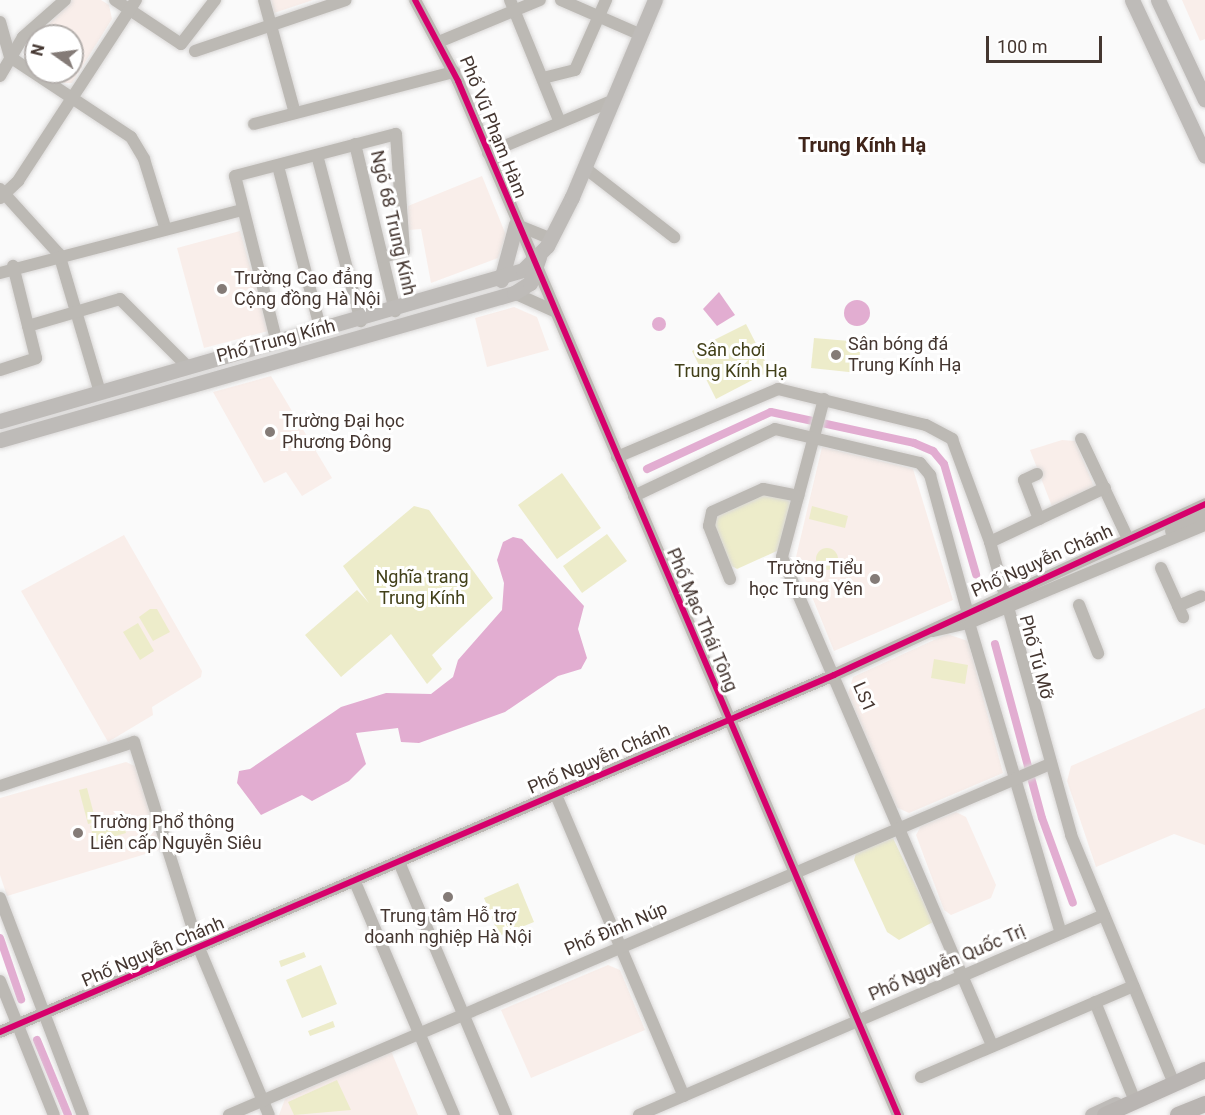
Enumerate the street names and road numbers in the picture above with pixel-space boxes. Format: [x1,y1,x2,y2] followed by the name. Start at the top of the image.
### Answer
[455,53,531,201] street label: Phố Vũ Phạm Hàm
[366,148,420,298] street label: Ngõ 68 Trung Kính
[214,315,338,367] street label: Phố Trung Kính
[968,520,1116,602] street label: Phố Nguyễn Chánh
[662,545,742,695] street label: Phố Mạc Thái Tông
[1014,613,1058,701] street label: Phố Tú Mỡ
[848,679,880,715] street label: LS1
[525,719,673,799] street label: Phố Nguyễn Chánh
[561,898,671,960] street label: Phố Đinh Núp
[79,912,227,992] street label: Phố Nguyễn Chánh
[865,920,1029,1006] street label: Phố Nguyễn Quốc Trị

